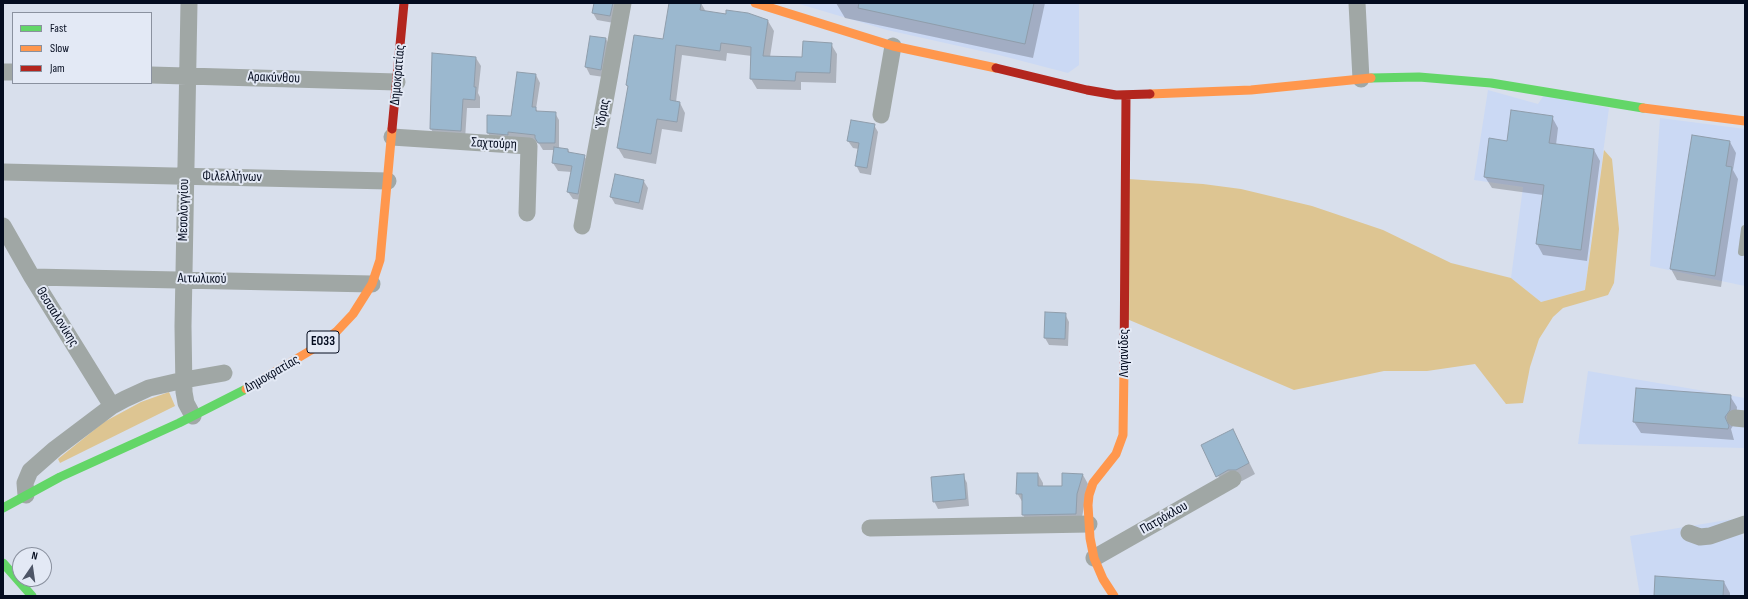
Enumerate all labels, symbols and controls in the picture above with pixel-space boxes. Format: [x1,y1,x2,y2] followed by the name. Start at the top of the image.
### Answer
[12,12,152,84] legend
[50,21,67,36] text: Fast
[50,41,69,56] text: Slow
[387,44,409,106] street label: Δημοκρατίας
[50,61,65,76] text: Jam
[248,69,300,87] street label: Αρακύνθου
[592,98,614,130] street label: Ύδρας
[471,134,517,154] street label: Σαχτούρη
[202,168,262,186] street label: Φιλελλήνων
[175,179,193,241] street label: Μεσολογγίου
[177,270,227,288] street label: Αιτωλικού
[32,284,82,350] street label: Θεσσαλονίκης
[1116,329,1132,377] street label: Λαγανίδες
[307,331,339,353] road number: ΕΟ33
[241,352,303,396] street label: Δημοκρατίας
[1137,498,1191,538] street label: Πατρόκλου
[12,547,52,587] north arrow
[30,549,39,563] text: N

